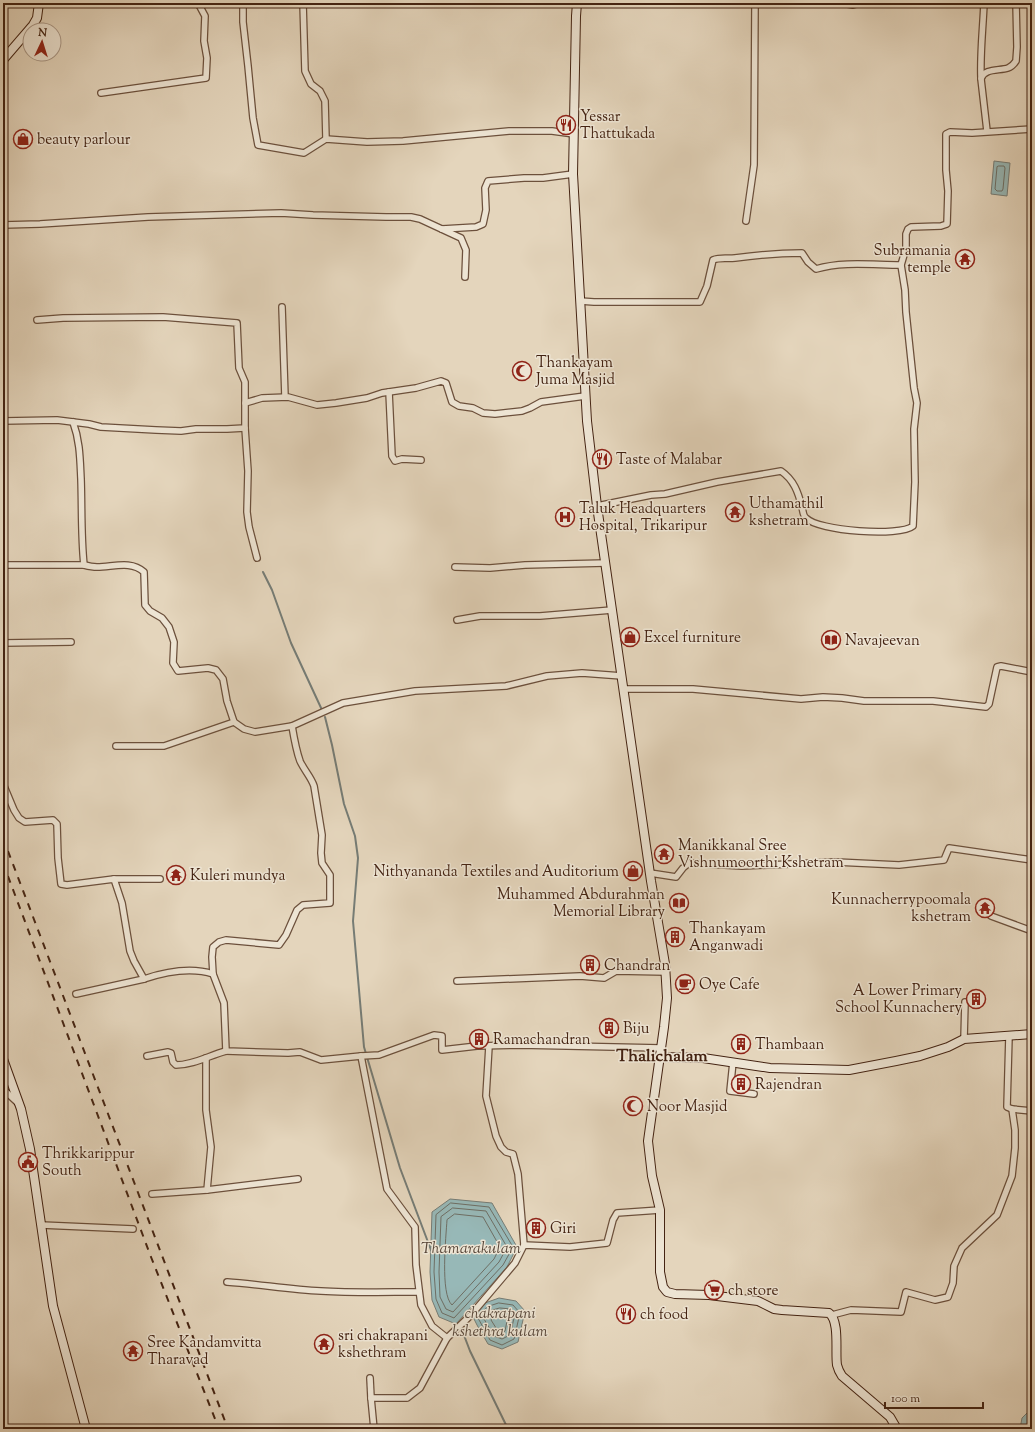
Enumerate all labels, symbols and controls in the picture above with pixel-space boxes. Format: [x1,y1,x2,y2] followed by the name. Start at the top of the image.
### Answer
[22,22,62,62] north arrow
[37,25,48,41] text: N
[580,107,655,145] place label: Yessar Thattukada
[555,114,577,136] restaurant icon: Yessar Thattukada
[12,128,34,150] shop icon: beauty parlour
[37,130,131,151] place label: beauty parlour
[873,241,951,279] place label: Subramania temple
[954,248,976,270] temple icon: Subramania temple
[535,353,616,391] place label: Thankayam Juma Masjid
[511,360,533,382] mosque icon: Thankayam Juma Masjid
[591,448,613,470] restaurant icon: Taste of Malabar
[616,450,722,471] place label: Taste of Malabar
[749,494,824,532] place label: Uthamathil kshetram
[579,499,707,537] place label: Taluk Headquarters Hospital, Trikaripur
[724,501,746,523] temple icon: Uthamathil kshetram
[554,506,576,528] hospital icon: Taluk Headquarters Hospital, Trikaripur
[619,626,641,648] shop icon: Excel furniture
[644,628,741,649] place label: Excel furniture
[820,629,842,651] library icon: Navajeevan
[845,631,920,652] place label: Navajeevan
[678,836,844,874] place label: Manikkanal Sree Vishnumoorthi Kshetram
[653,843,675,865] temple icon: Manikkanal Sree Vishnumoorthi Kshetram
[622,860,644,882] shop icon: Nithyananda Textiles and Auditorium
[374,862,620,883] place label: Nithyananda Textiles and Auditorium
[165,864,187,886] temple icon: Kuleri mundya
[190,866,286,887] place label: Kuleri mundya
[497,885,666,923] place label: Muhammed Abdurahman Memorial Library
[831,890,972,928] place label: Kunnacherrypoomala kshetram
[668,892,690,914] library icon: Muhammed Abdurahman Memorial Library
[974,897,996,919] temple icon: Kunnacherrypoomala kshetram
[689,919,766,957] place label: Thankayam Anganwadi
[664,926,686,948] building icon: Thankayam Anganwadi
[579,954,601,976] building icon: Chandran
[604,956,670,977] place label: Chandran
[674,973,696,995] cafe icon: Oye Cafe
[699,975,760,996] place label: Oye Cafe
[835,981,963,1019] place label: A Lower Primary School Kunnachery
[965,988,987,1010] building icon: A Lower Primary School Kunnachery
[598,1017,620,1039] building icon: Biju
[623,1019,650,1040] place label: Biju
[468,1028,490,1050] building icon: Ramachandran
[493,1030,591,1051] place label: Ramachandran
[730,1033,752,1055] building icon: Thambaan
[755,1035,825,1056] place label: Thambaan
[616,1045,709,1069] district label: Thalichalam
[730,1073,752,1095] building icon: Rajendran
[755,1075,822,1096] place label: Rajendran
[622,1095,644,1117] mosque icon: Noor Masjid
[647,1097,728,1118] place label: Noor Masjid
[42,1144,135,1182] place label: Thrikkarippur South
[17,1151,39,1173] public building icon: Thrikkarippur South
[525,1217,547,1239] building icon: Giri
[550,1219,576,1240] place label: Giri
[421,1238,521,1261] water label: Thamarakulam
[703,1279,725,1301] supermarket icon: ch store
[728,1281,779,1302] place label: ch store
[452,1303,548,1344] water label: chakrapani kshethra kulam
[615,1303,637,1325] restaurant icon: ch food
[640,1305,689,1326] place label: ch food
[338,1326,428,1364] place label: sri chakrapani kshethram
[147,1333,262,1371] place label: Sree Kandamvitta Tharavad
[313,1333,335,1355] temple icon: sri chakrapani kshethram
[122,1340,144,1362] temple icon: Sree Kandamvitta Tharavad
[885,1384,983,1410] scale bar
[891,1390,920,1408] text: 100 m

